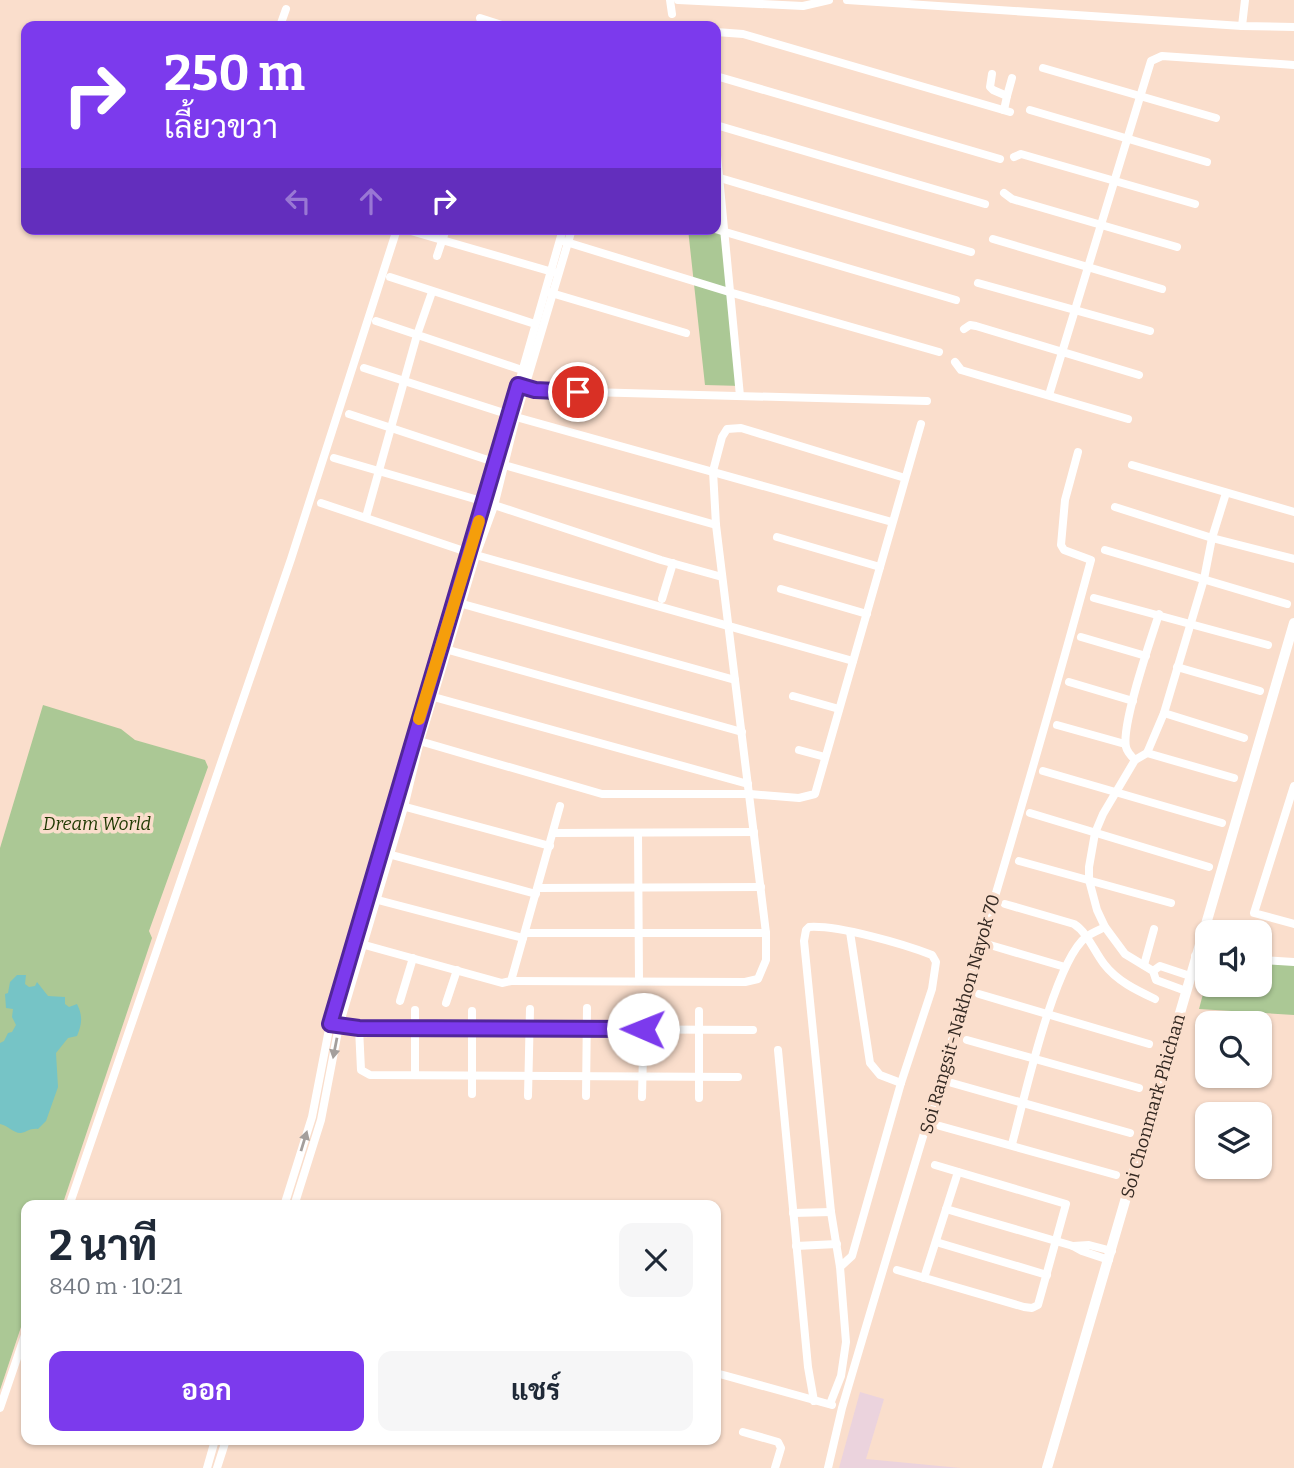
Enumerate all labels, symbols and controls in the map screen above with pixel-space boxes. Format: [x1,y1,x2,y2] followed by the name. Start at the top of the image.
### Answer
[164,44,305,103] text: 250 m
[49,49,140,140] icon: right
[164,108,278,146] text: เลี้ยวขวา
[279,182,317,220] icon: left
[352,182,390,220] icon: ahead
[425,182,463,220] icon: right
[548,362,608,422] pin
[559,373,597,411] icon: arrive
[43,813,152,835] park label: Dream World
[915,892,1005,1136] street label: Soi Rangsit-Nakhon Nayok 70
[1195,920,1272,1179] map controls
[1195,920,1272,997] button: sound
[606,992,680,1066] position arrow
[1116,1011,1190,1201] street label: Soi Chonmark Phichan
[1195,1011,1272,1088] button: search
[329,1037,340,1059] one-way arrow
[1195,1102,1272,1179] button: layers
[300,1130,310,1151] one-way arrow
[49,1221,157,1271] text: 2 นาที
[619,1223,693,1297] button: close
[49,1272,182,1300] text: 840 m · 10:21
[49,1351,364,1431] button: ออก
[378,1351,693,1431] button: แชร์

